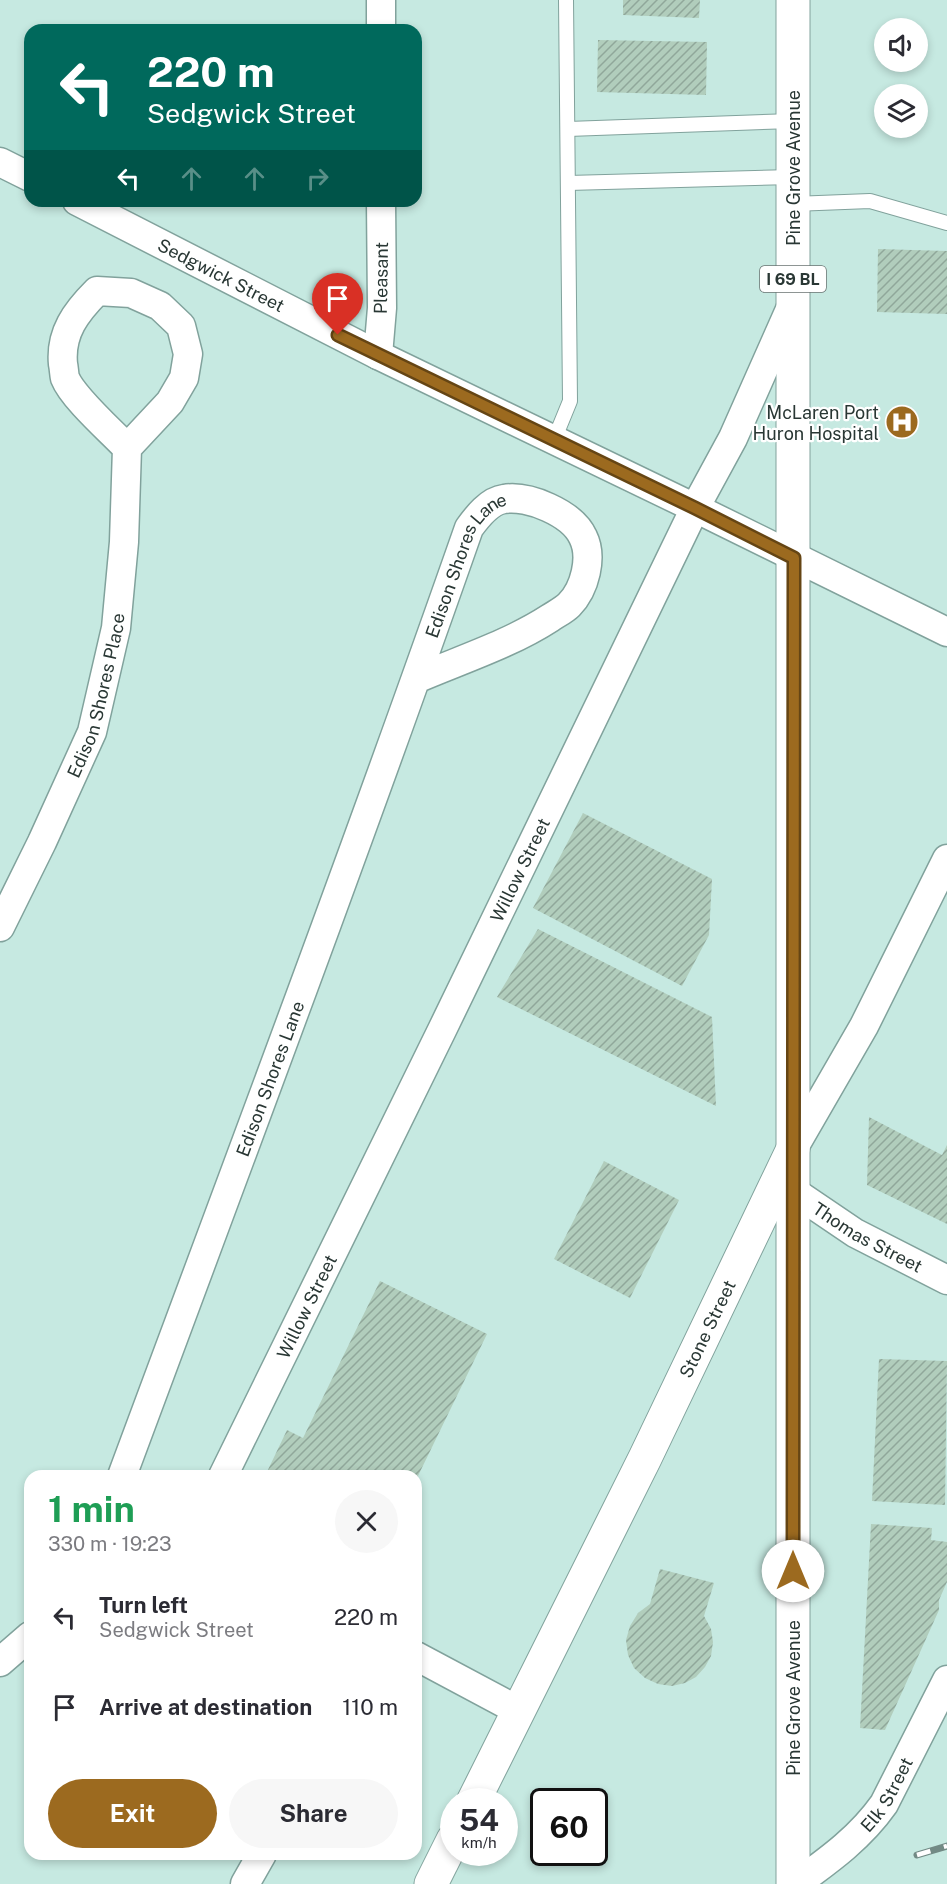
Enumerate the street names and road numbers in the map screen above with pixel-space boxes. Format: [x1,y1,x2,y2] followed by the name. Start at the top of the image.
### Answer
[783,90,804,246] street label: Pine Grove Avenue
[154,234,288,316] street label: Sedgwick Street
[370,242,392,314] street label: Pleasant
[760,266,826,292] road number: I 69 BL
[421,488,509,641] street label: Edison Shores Lane
[62,612,128,781] street label: Edison Shores Place
[486,814,554,925] street label: Willow Street
[231,998,308,1159] street label: Edison Shores Lane
[809,1197,926,1276] street label: Thomas Street
[272,1251,341,1362] street label: Willow Street
[675,1276,739,1381] street label: Stone Street
[783,1620,804,1776] street label: Pine Grove Avenue
[856,1754,917,1836] street label: Elk Street

